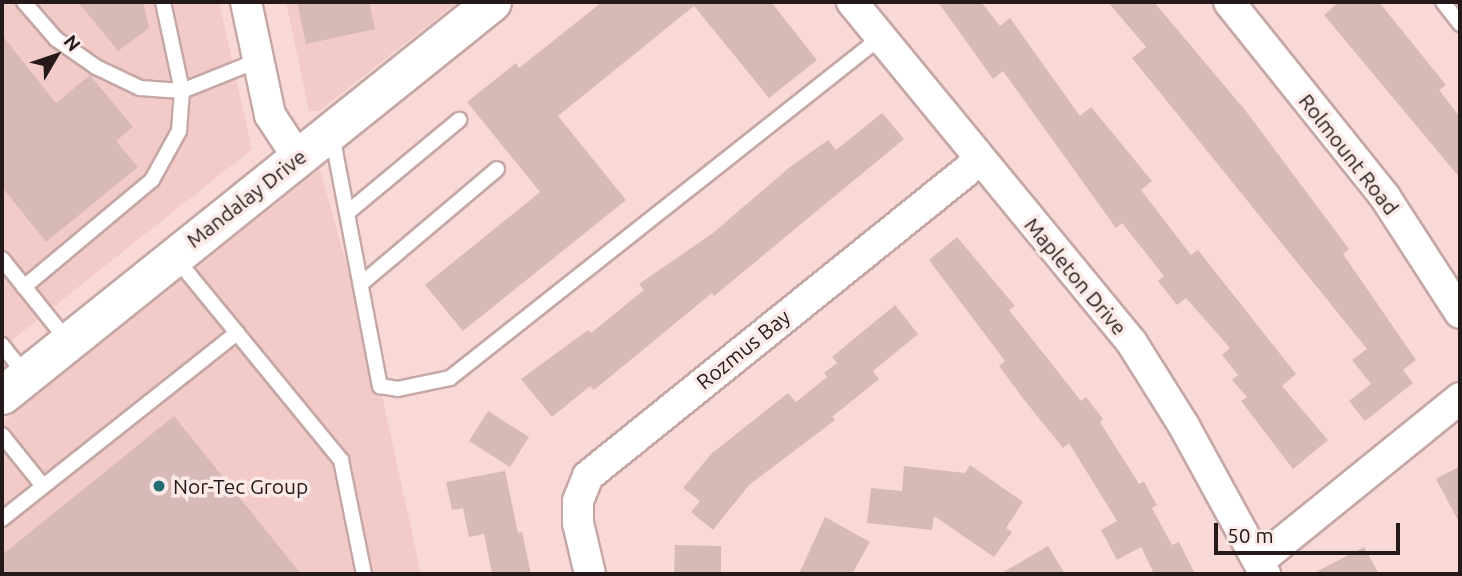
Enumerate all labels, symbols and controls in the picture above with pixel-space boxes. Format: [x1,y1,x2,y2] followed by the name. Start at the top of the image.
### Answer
[21,21,91,91] north arrow
[59,30,85,55] text: N
[1294,88,1404,220] street label: Rolmount Road
[181,143,311,253] street label: Mandalay Drive
[1020,212,1132,340] street label: Mapleton Drive
[691,304,795,394] street label: Rozmus Bay
[173,473,308,499] place label: Nor-Tec Group
[151,478,167,494] marker: Nor-Tec Group
[1217,510,1402,554] scale bar
[1227,523,1274,547] text: 50 m

